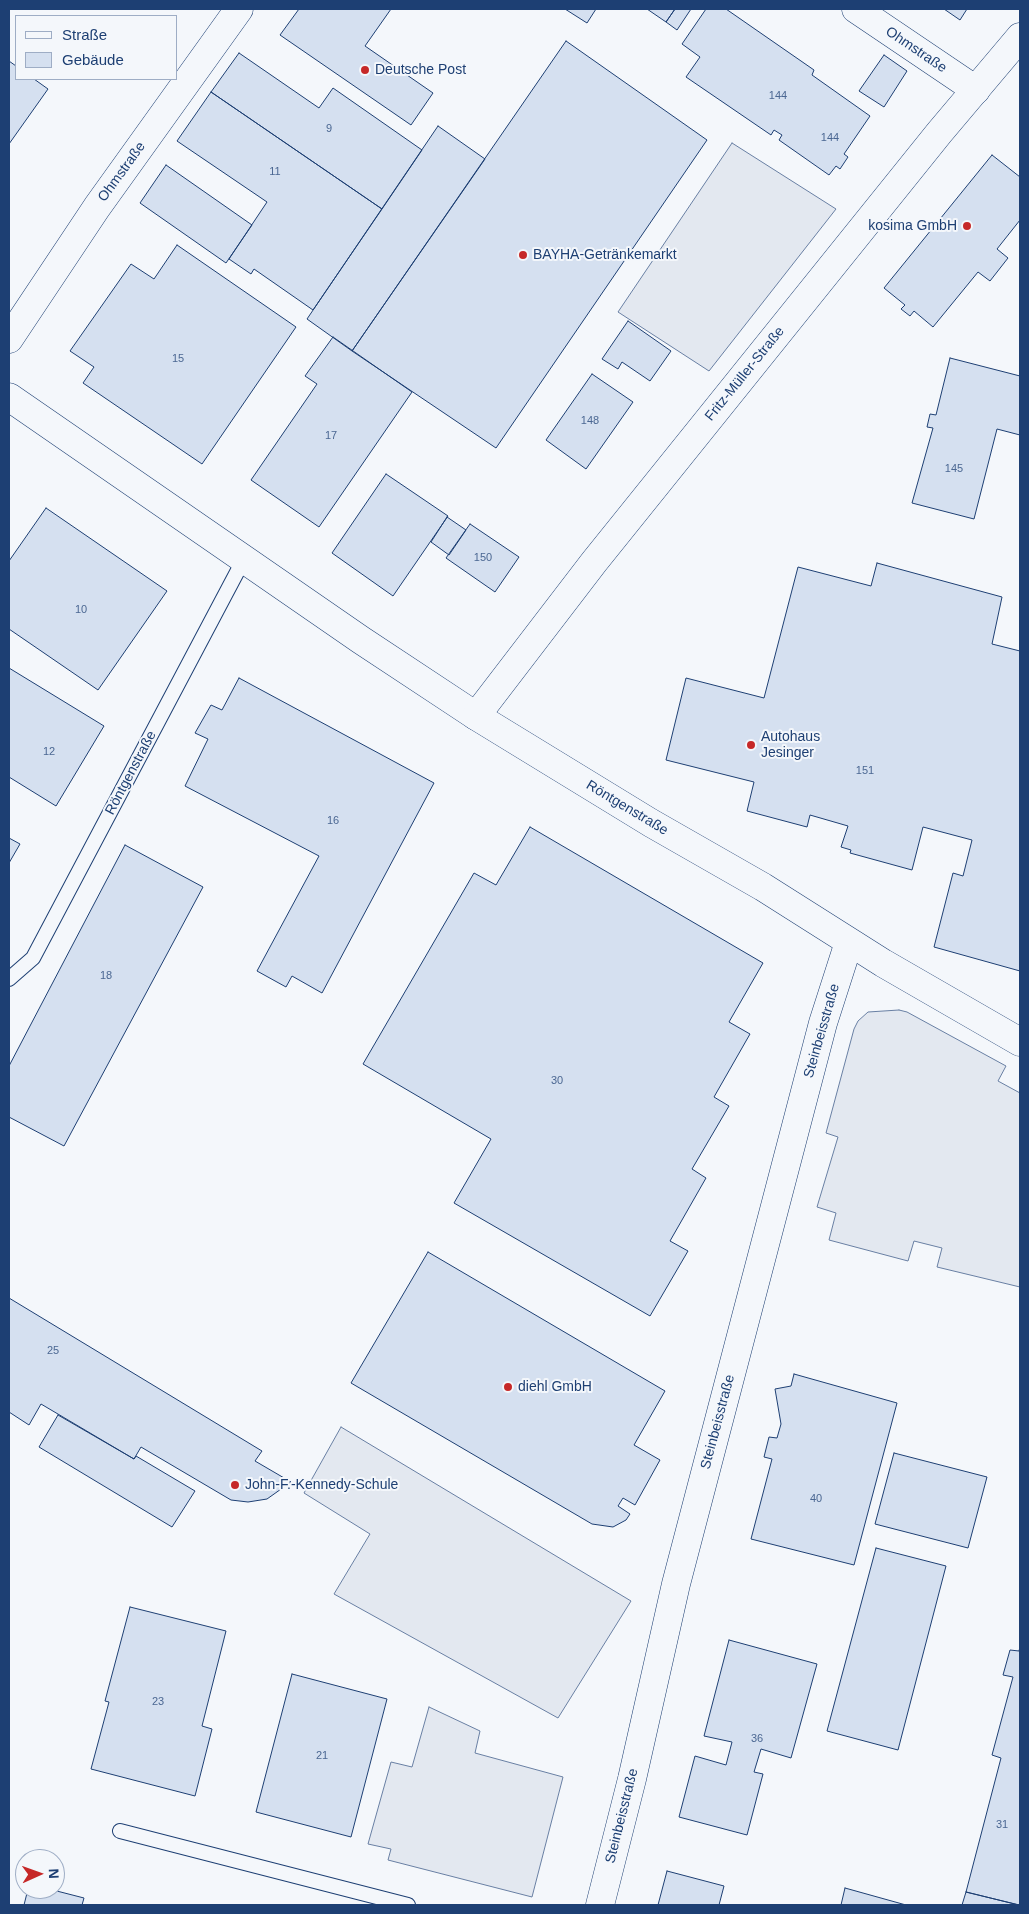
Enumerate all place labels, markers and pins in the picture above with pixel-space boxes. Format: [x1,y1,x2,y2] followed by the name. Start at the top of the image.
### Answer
[375,62,466,78] place label: Deutsche Post
[359,64,371,76] marker: Deutsche Post
[868,218,957,234] place label: kosima GmbH
[961,220,973,232] marker: kosima GmbH
[533,247,677,263] place label: BAYHA-Getränkemarkt
[517,249,529,261] marker: BAYHA-Getränkemarkt
[761,729,820,762] place label: Autohaus Jesinger
[745,739,757,751] marker: Autohaus Jesinger
[518,1379,592,1395] place label: diehl GmbH
[502,1381,514,1393] marker: diehl GmbH
[245,1477,398,1493] place label: John-F.-Kennedy-Schule
[229,1479,241,1491] marker: John-F.-Kennedy-Schule

